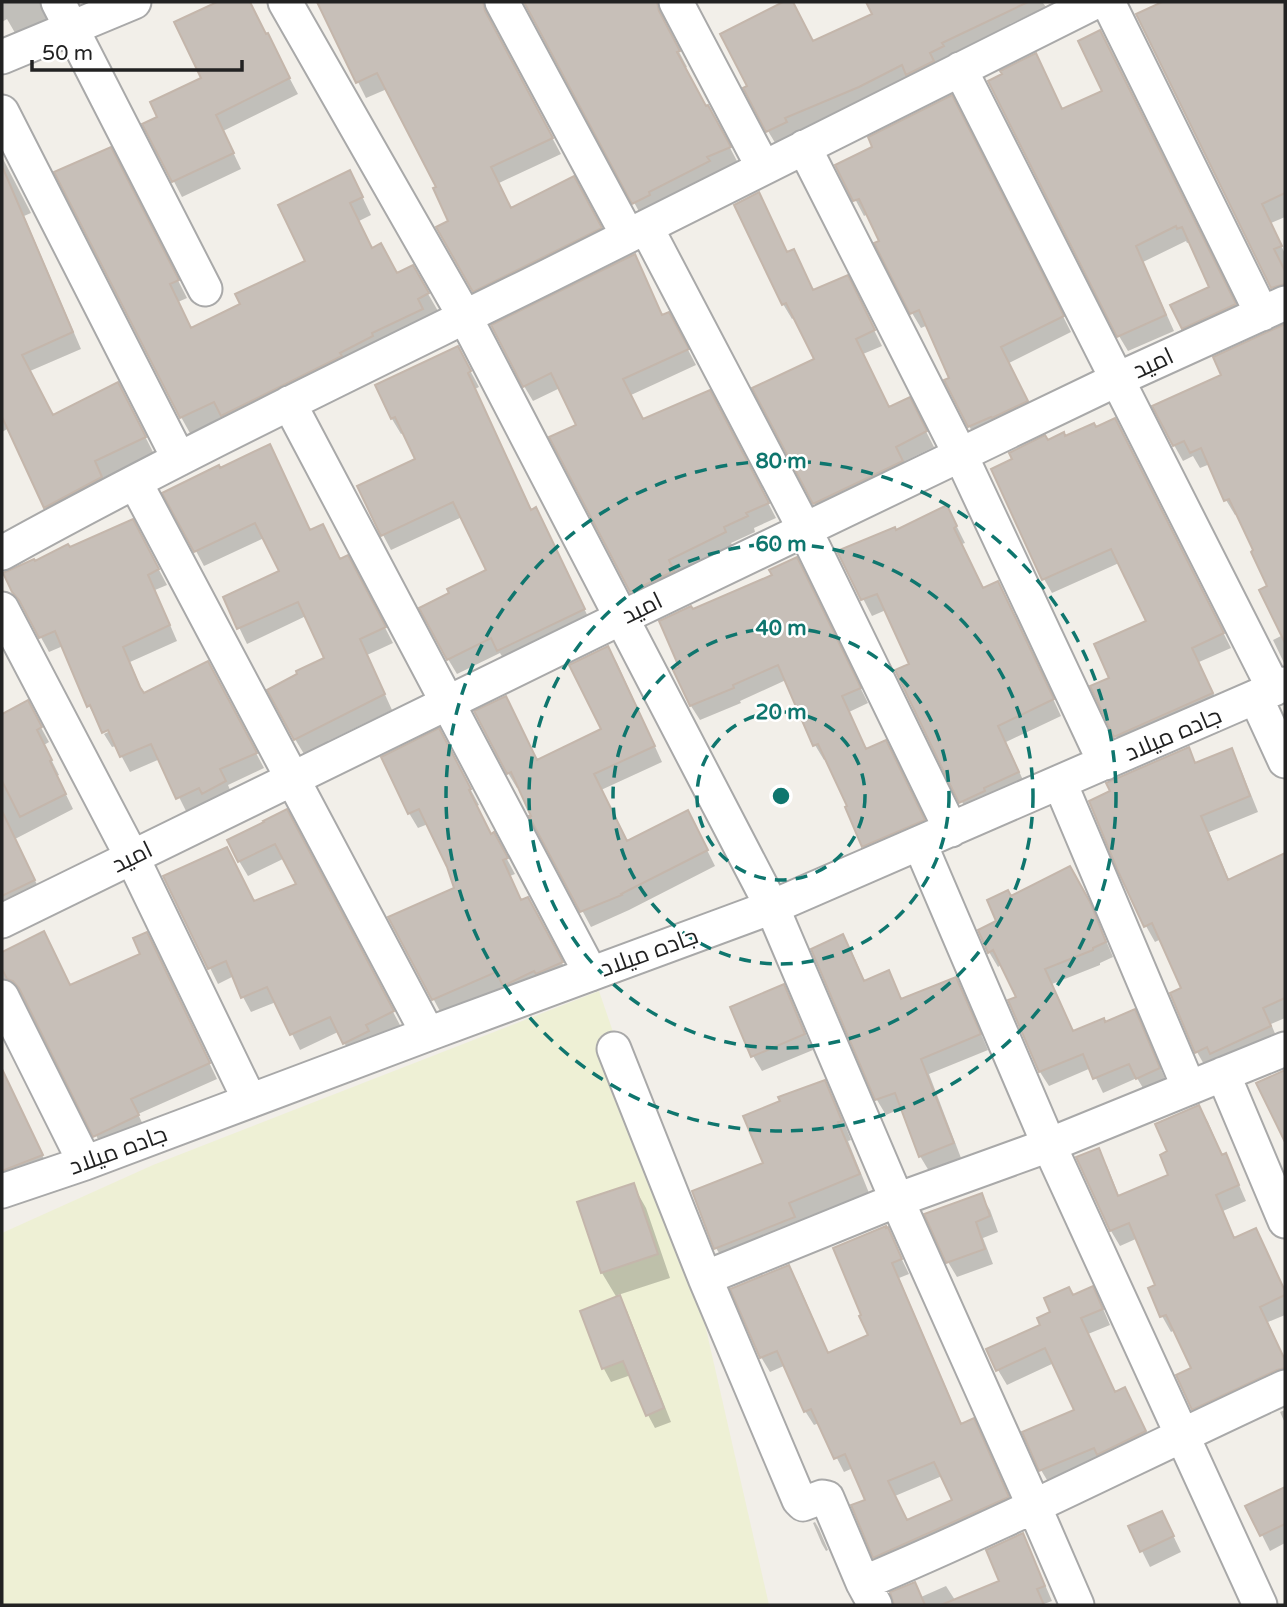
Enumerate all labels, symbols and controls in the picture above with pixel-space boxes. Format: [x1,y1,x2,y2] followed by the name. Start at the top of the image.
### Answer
[32,28,242,72] scale bar
[42,41,93,66] text: 50 m
[1128,341,1178,385] street label: امید
[755,449,807,474] text: 80 m
[755,532,807,557] text: 60 m
[617,586,667,631] street label: امید
[755,616,807,641] text: 40 m
[755,700,807,725] text: 20 m
[1120,701,1226,768] street label: جاده میلاد
[769,784,793,808] centre of rings
[107,835,157,880] street label: امید
[596,921,702,984] street label: جاده میلاد
[65,1119,171,1182] street label: جاده میلاد

